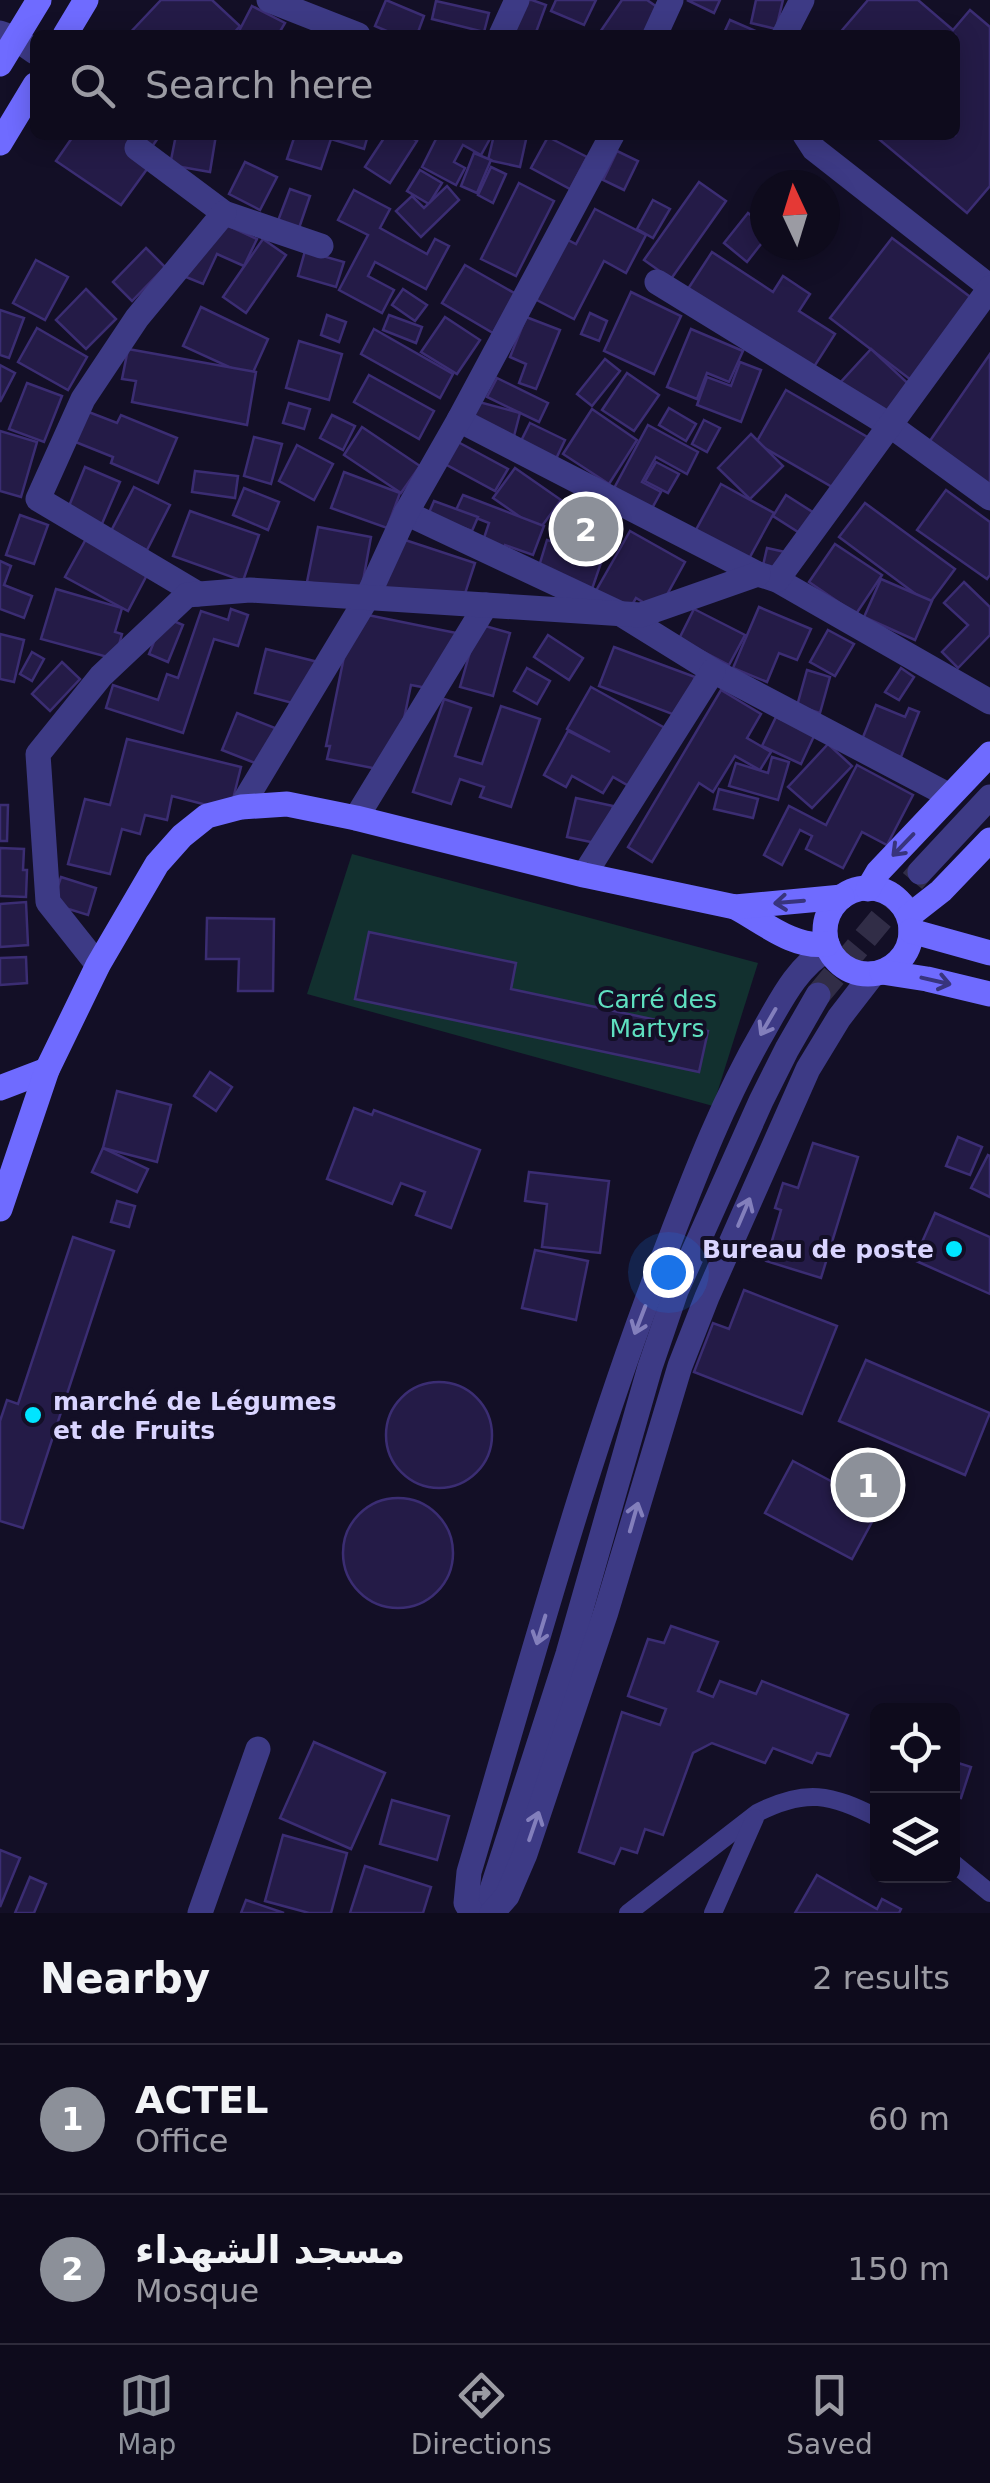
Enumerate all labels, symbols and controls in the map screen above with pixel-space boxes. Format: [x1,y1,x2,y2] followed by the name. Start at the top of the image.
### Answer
[30,30,960,140] search box
[65,58,120,113] icon: search
[145,63,373,107] text: Search here
[750,170,840,260] north arrow
[554,492,618,566] pin: 2
[891,833,915,857] one-way arrow
[773,892,805,911] one-way arrow
[919,973,951,991] one-way arrow
[597,985,717,1043] park label: Carré des Martyrs
[758,1007,778,1036] one-way arrow
[736,1197,754,1228] one-way arrow
[702,1235,934,1264] place label: Bureau de poste
[943,1238,965,1260] marker: Bureau de poste
[643,1247,694,1298] your location
[630,1304,648,1335] one-way arrow
[53,1387,337,1445] place label: marché de Légumes et de Fruits
[22,1404,44,1426] marker: marché de Légumes et de Fruits
[836,1448,900,1522] pin: 1
[625,1502,644,1533] one-way arrow
[531,1613,549,1645] one-way arrow
[870,1703,960,1883] map controls
[870,1703,960,1793] button: locate
[870,1793,960,1883] button: layers
[527,1811,545,1843] one-way arrow
[40,1954,210,2003] text: Nearby
[812,1959,950,1997] text: 2 results
[135,2078,268,2122] text: ACTEL
[61,2100,84,2138] text: 1
[868,2100,950,2138] text: 60 m
[135,2122,228,2160] text: Office
[135,2228,405,2272] text: مسجد الشهداء
[61,2250,84,2288] text: 2
[848,2250,950,2288] text: 150 m
[135,2272,259,2310] text: Mosque
[117,2368,176,2461] tab: Map
[411,2368,552,2461] tab: Directions
[786,2368,873,2461] tab: Saved

